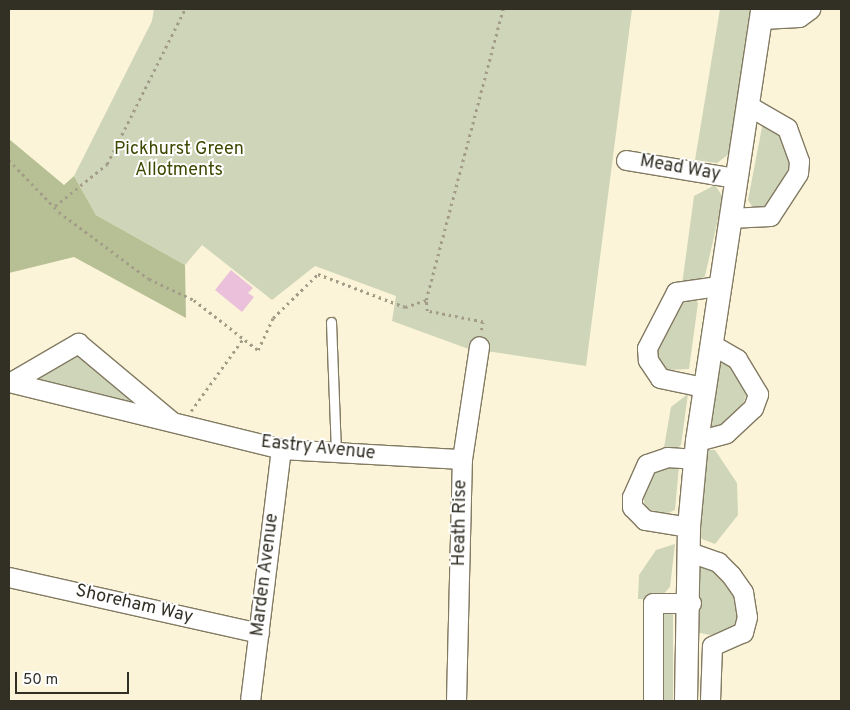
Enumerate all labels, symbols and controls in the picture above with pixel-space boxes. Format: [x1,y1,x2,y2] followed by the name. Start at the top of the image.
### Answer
[114,140,244,182] park label: Pickhurst Green Allotments
[638,151,722,187] street label: Mead Way
[259,432,377,466] street label: Eastry Avenue
[449,479,473,567] street label: Heath Rise
[248,512,284,638] street label: Marden Avenue
[73,581,195,629] street label: Shoreham Way
[18,662,131,694] scale bar
[23,671,58,690] text: 50 m

